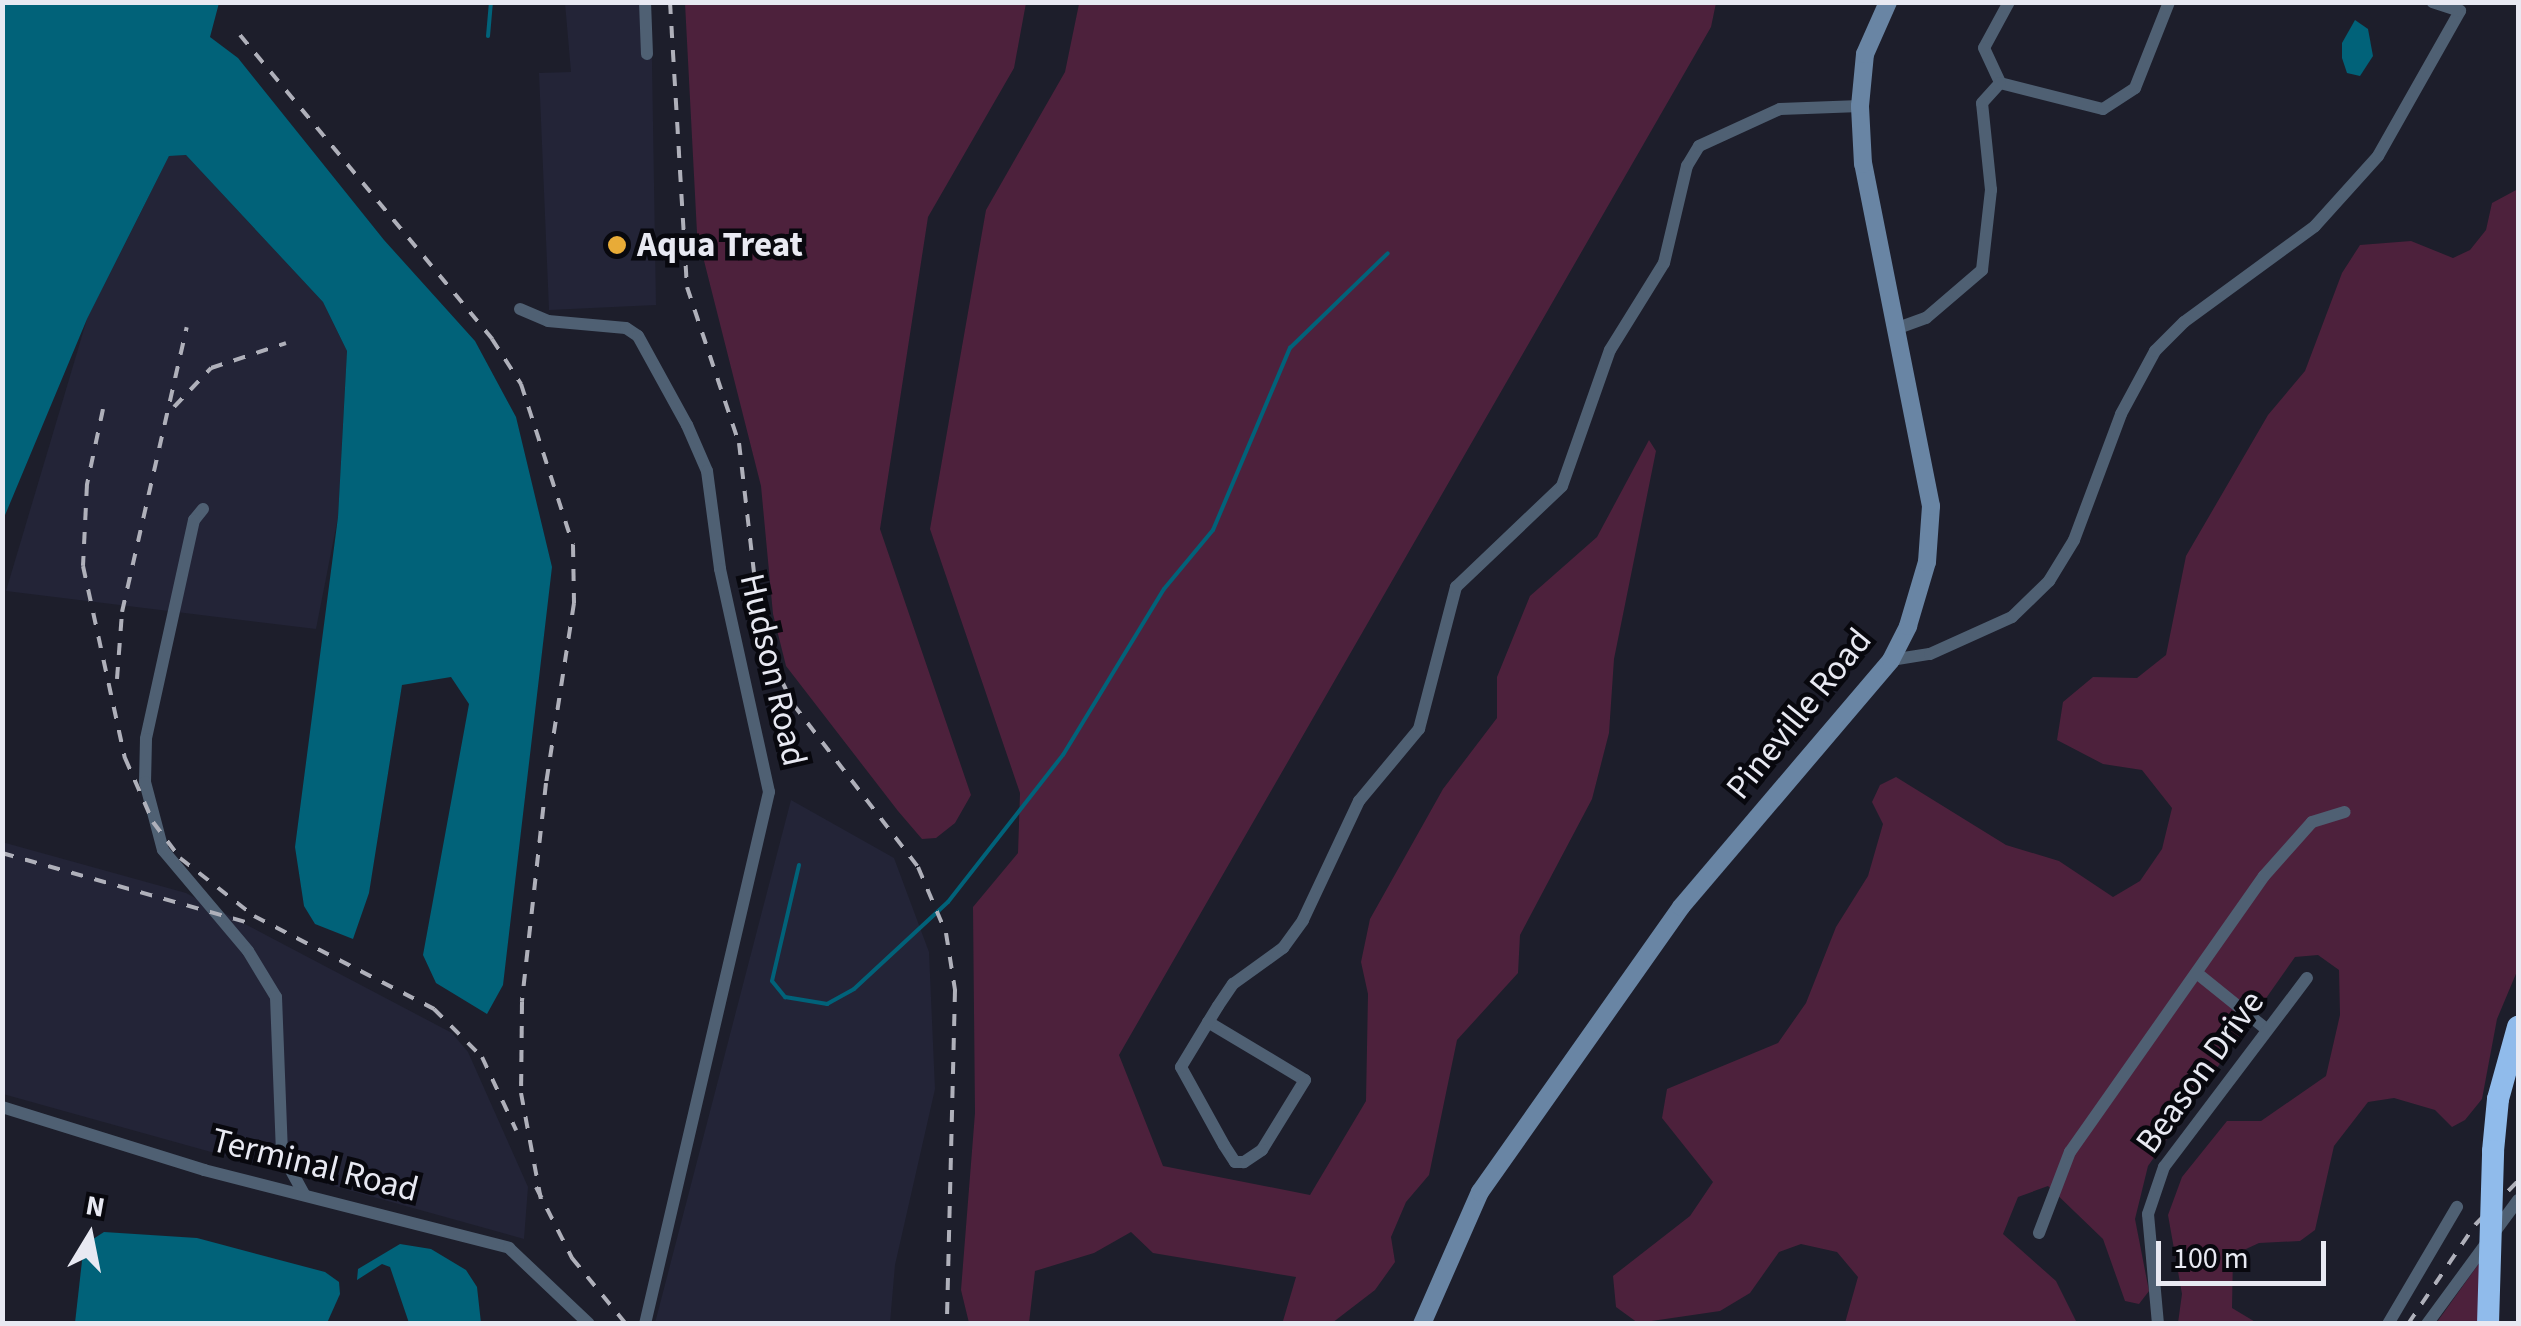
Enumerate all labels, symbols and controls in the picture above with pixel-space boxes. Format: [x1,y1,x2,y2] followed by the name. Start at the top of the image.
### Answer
[637,224,803,266] place label: Aqua Treat
[606,234,628,256] marker: Aqua Treat
[730,570,816,770] street label: Hudson Road
[1717,620,1881,808] street label: Pineville Road
[2127,983,2273,1161] street label: Beason Drive
[207,1119,423,1211] street label: Terminal Road
[83,1185,108,1228] text: N
[40,1186,140,1286] north arrow
[2161,1221,2331,1283] scale bar
[2173,1237,2249,1280] text: 100 m

